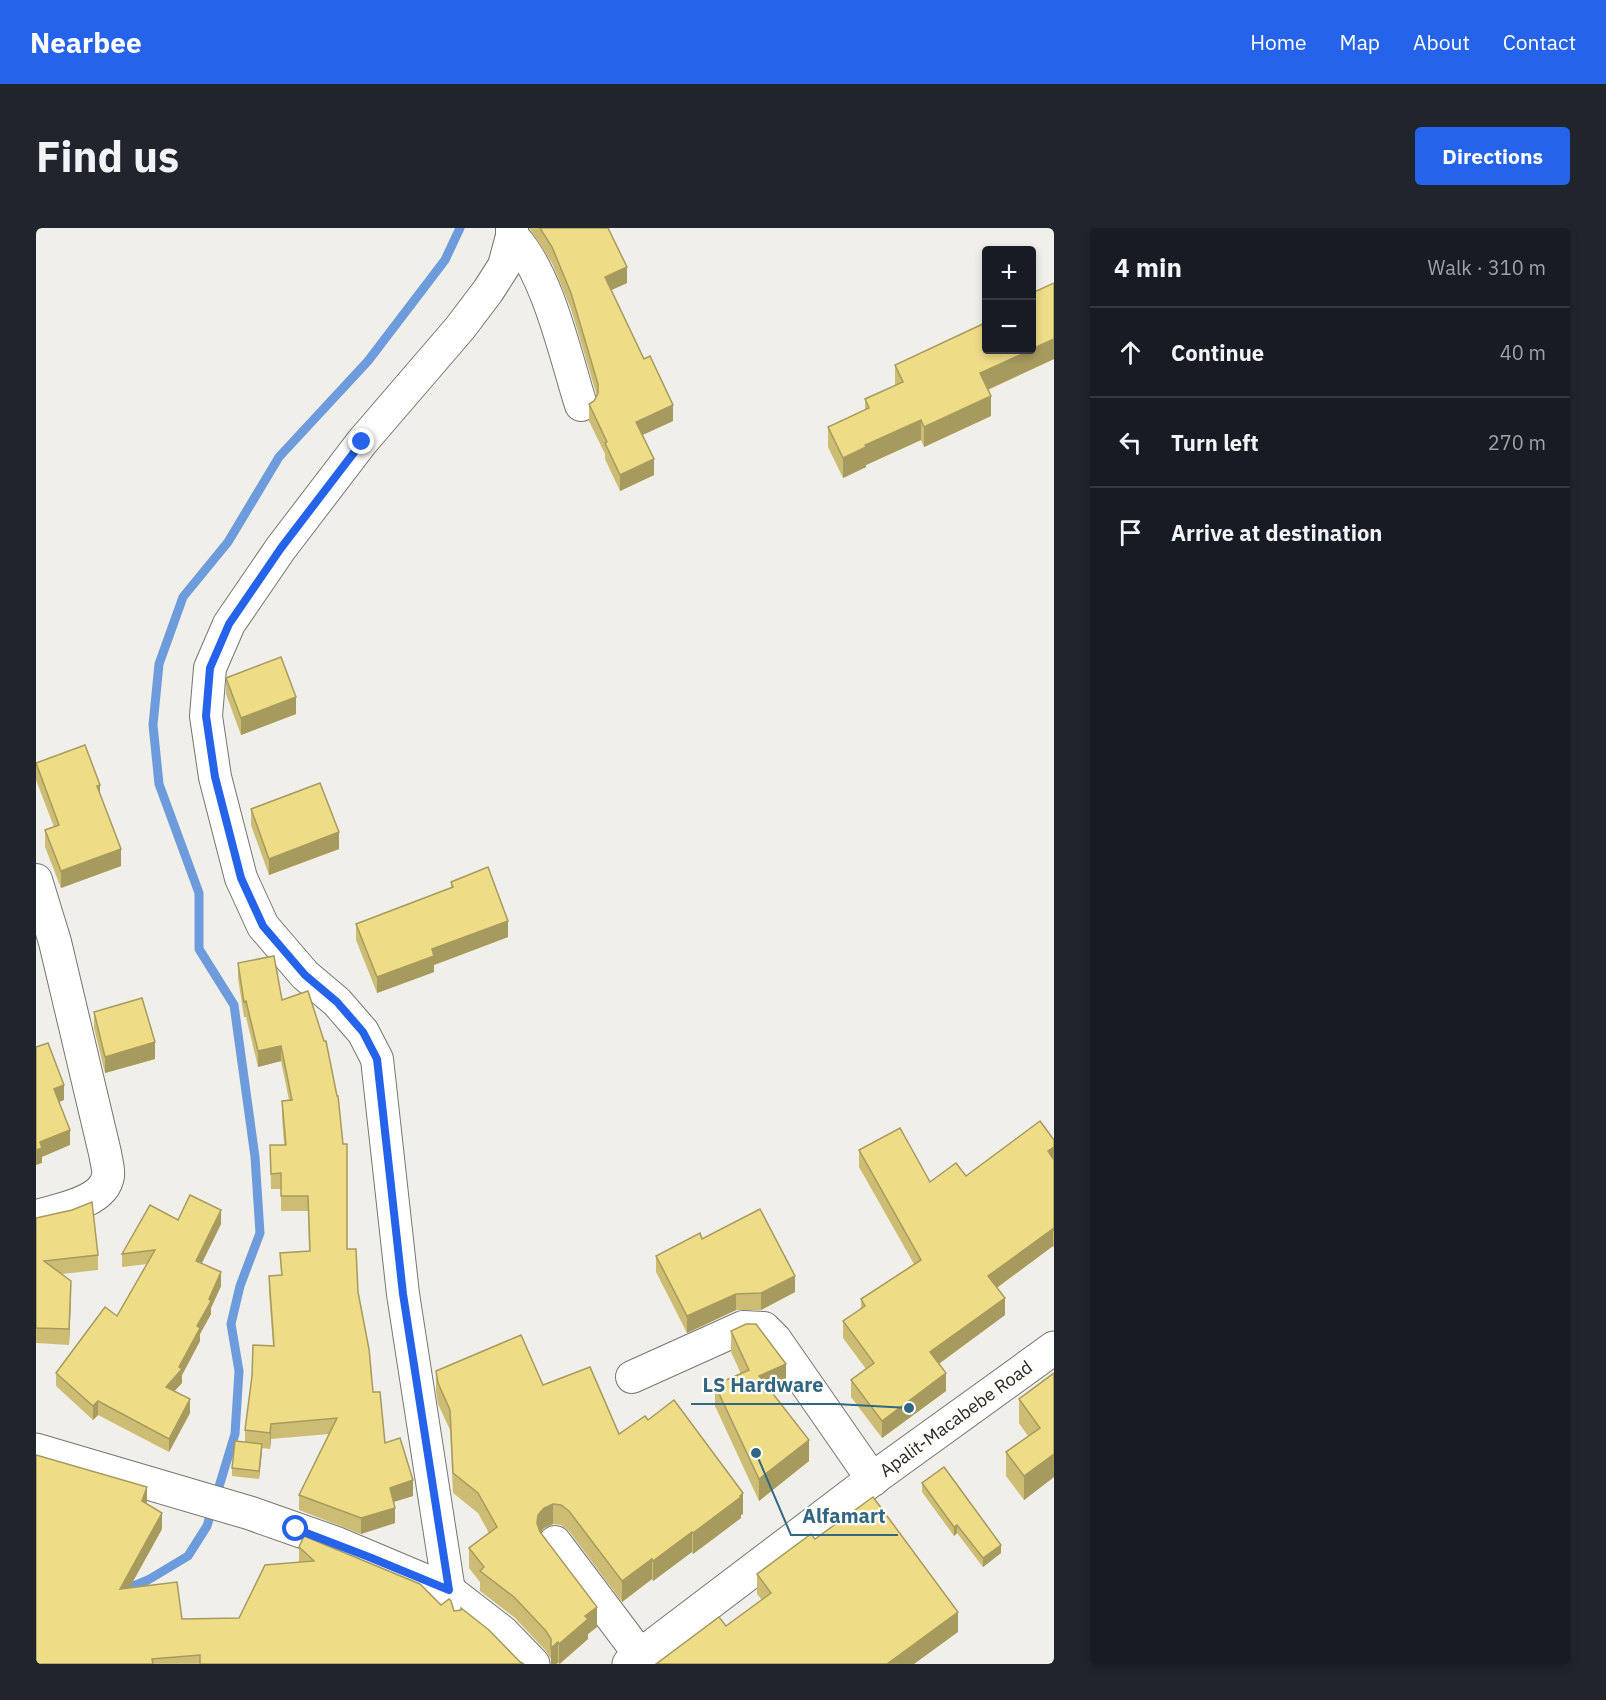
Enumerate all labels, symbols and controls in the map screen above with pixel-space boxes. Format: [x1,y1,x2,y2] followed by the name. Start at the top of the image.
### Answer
[30,24,142,61] text: Nearbee
[1250,28,1307,56] text: Home
[1340,28,1380,56] text: Map
[1413,28,1470,56] text: About
[1503,28,1576,56] text: Contact
[1415,127,1570,185] button: Directions
[36,129,179,184] text: Find us
[982,246,1036,354] map controls
[982,246,1036,300] button: +
[1114,250,1182,284] text: 4 min
[1428,254,1546,281] text: Walk · 310 m
[982,300,1036,354] button: −
[1114,336,1147,369] icon: ahead
[1171,338,1264,367] text: Continue
[1500,339,1546,366] text: 40 m
[1114,426,1147,459] icon: left
[348,428,374,454] route end
[1171,428,1259,457] text: Turn left
[1488,429,1546,456] text: 270 m
[1114,516,1147,549] icon: arrive
[1171,518,1382,547] text: Arrive at destination
[875,1355,1037,1482] street label: Apalit-Macabebe Road
[691,1366,836,1404] callout: LS Hardware
[703,1371,823,1398] text: LS Hardware
[791,1497,898,1535] callout: Alfamart
[802,1502,886,1529] text: Alfamart
[282,1515,308,1541] route start

